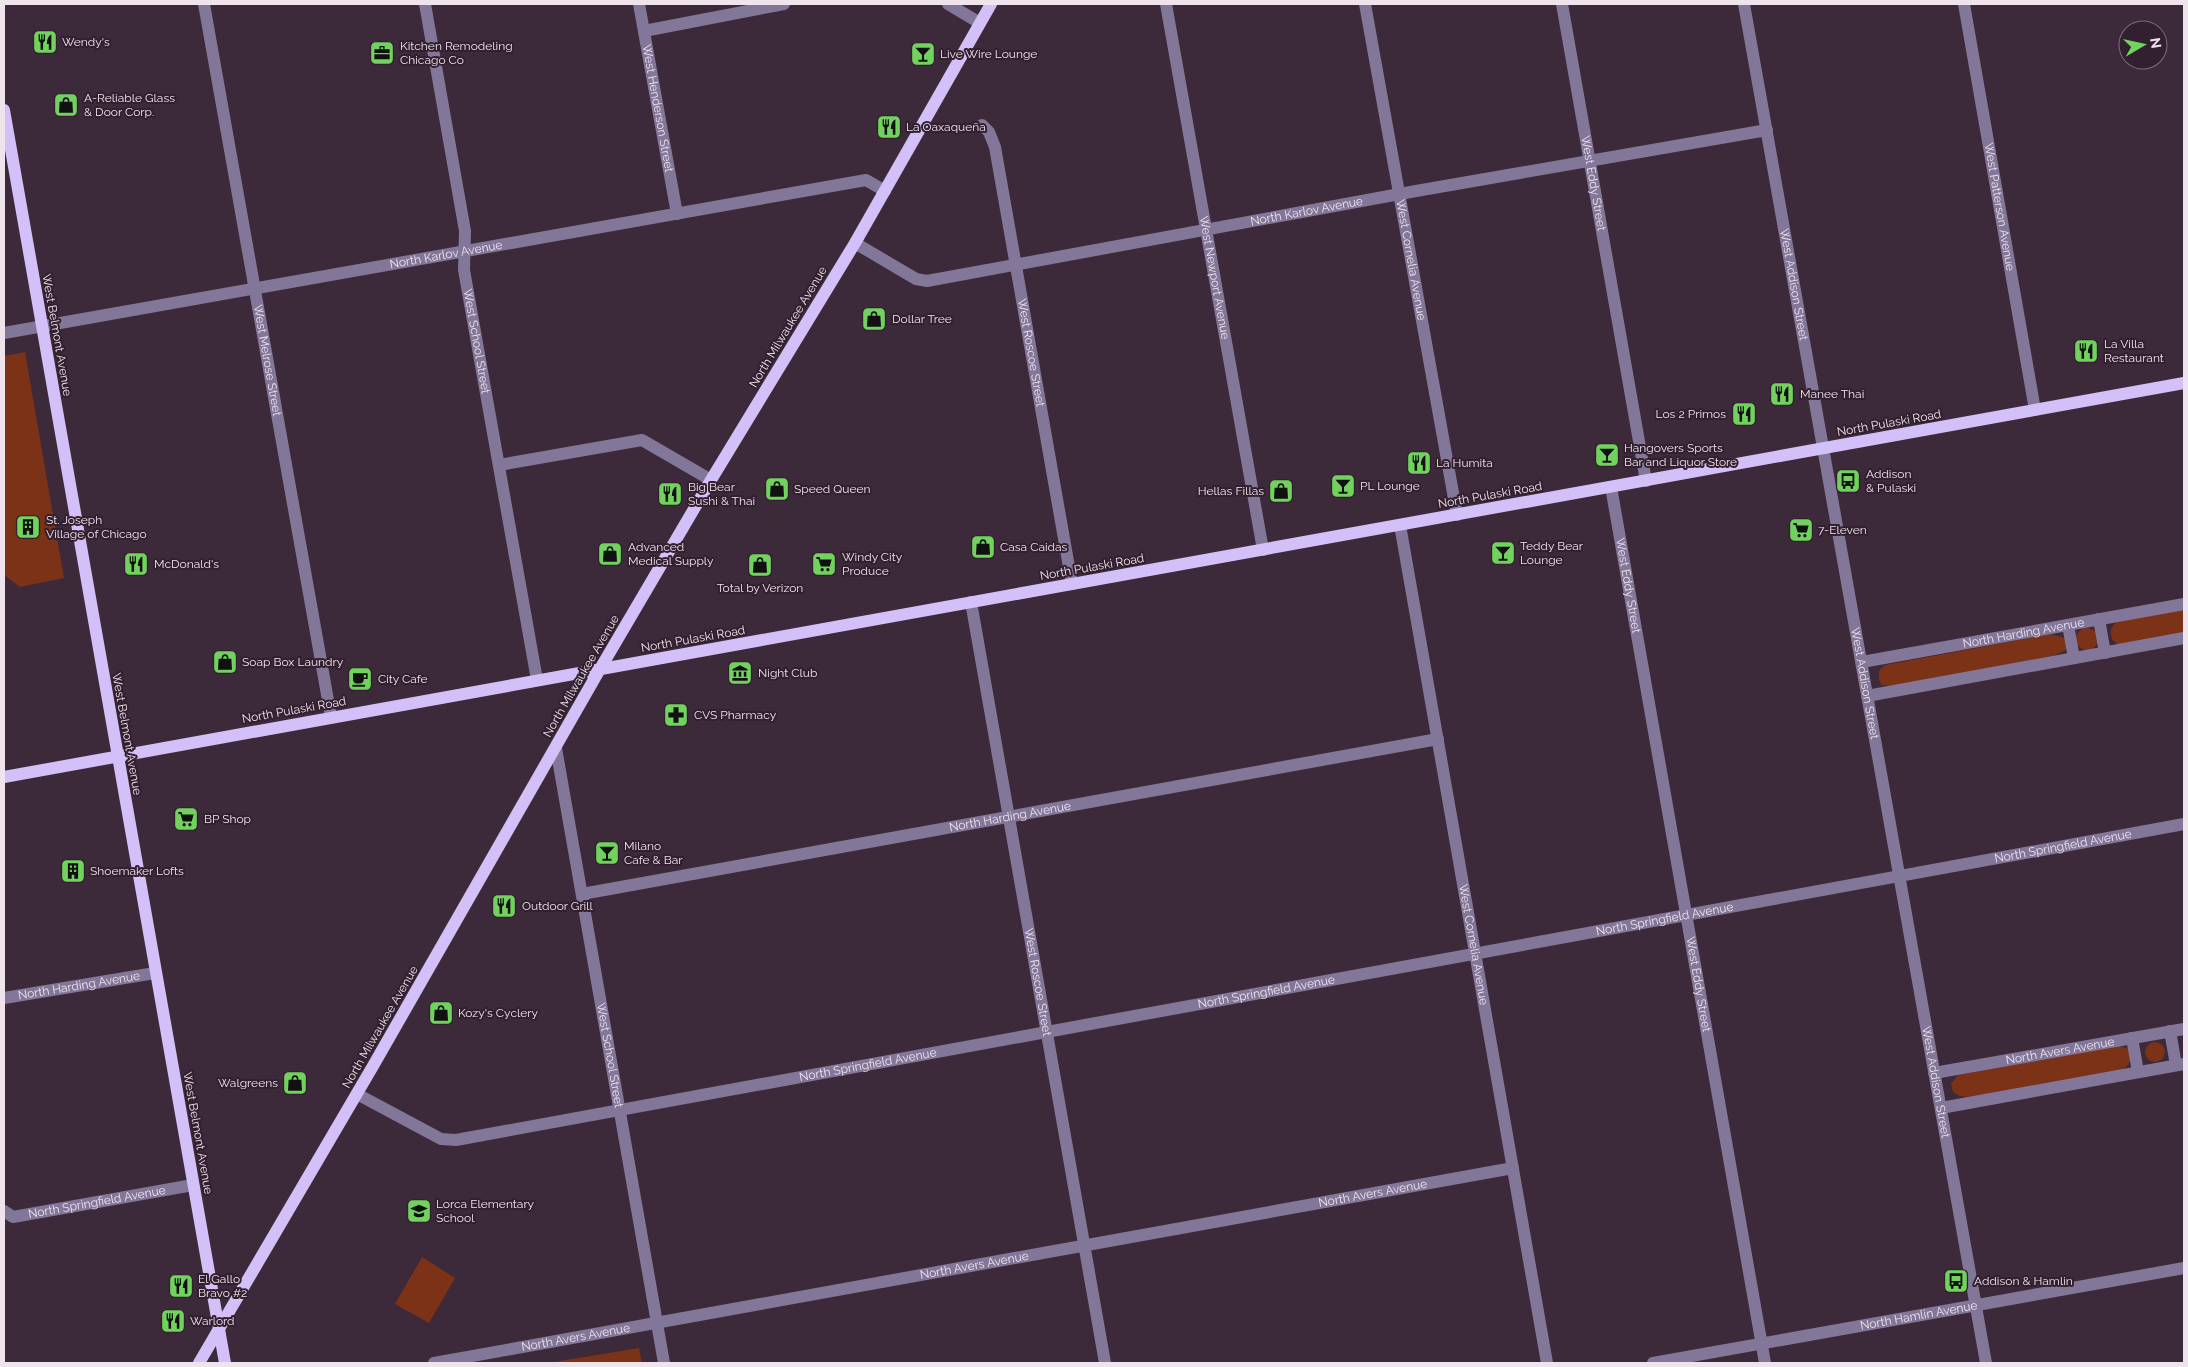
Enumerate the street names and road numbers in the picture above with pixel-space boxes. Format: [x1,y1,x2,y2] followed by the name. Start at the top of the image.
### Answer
[639,43,676,173] street label: West Henderson Street
[1578,135,1609,232] street label: West Eddy Street
[1981,142,2018,272] street label: West Patterson Avenue
[1249,194,1364,228] street label: North Karlov Avenue
[1393,198,1429,321] street label: West Cornelia Avenue
[1197,215,1232,341] street label: West Newport Avenue
[1777,228,1811,342] street label: West Addison Street
[389,238,504,271] street label: North Karlov Avenue
[746,264,830,390] street label: North Milwaukee Avenue
[39,273,75,397] street label: West Belmont Avenue
[461,288,493,395] street label: West School Street
[1015,298,1048,408] street label: West Roscoe Street
[251,304,284,417] street label: West Melrose Street
[1836,407,1942,439] street label: North Pulaski Road
[1437,479,1543,511] street label: North Pulaski Road
[1613,537,1644,634] street label: West Eddy Street
[1039,551,1145,583] street label: North Pulaski Road
[540,612,622,740] street label: North Milwaukee Avenue
[1961,615,2085,651] street label: North Harding Avenue
[640,623,746,655] street label: North Pulaski Road
[1848,626,1882,740] street label: West Addison Street
[109,672,145,796] street label: West Belmont Avenue
[241,694,347,726] street label: North Pulaski Road
[948,799,1072,834] street label: North Harding Avenue
[1993,827,2133,866] street label: North Springfield Avenue
[1456,883,1491,1006] street label: West Cornelia Avenue
[1595,900,1734,938] street label: North Springfield Avenue
[1022,927,1054,1037] street label: West Roscoe Street
[1683,936,1714,1033] street label: West Eddy Street
[339,963,421,1091] street label: North Milwaukee Avenue
[17,969,141,1003] street label: North Harding Avenue
[1196,972,1336,1011] street label: North Springfield Avenue
[594,1002,626,1109] street label: West School Street
[1919,1025,1953,1139] street label: West Addison Street
[2005,1034,2115,1067] street label: North Avers Avenue
[798,1045,938,1084] street label: North Springfield Avenue
[180,1071,216,1195] street label: West Belmont Avenue
[1317,1177,1428,1210] street label: North Avers Avenue
[27,1183,167,1221] street label: North Springfield Avenue
[919,1249,1030,1282] street label: North Avers Avenue
[1859,1298,1978,1333] street label: North Hamlin Avenue
[520,1321,631,1354] street label: North Avers Avenue

